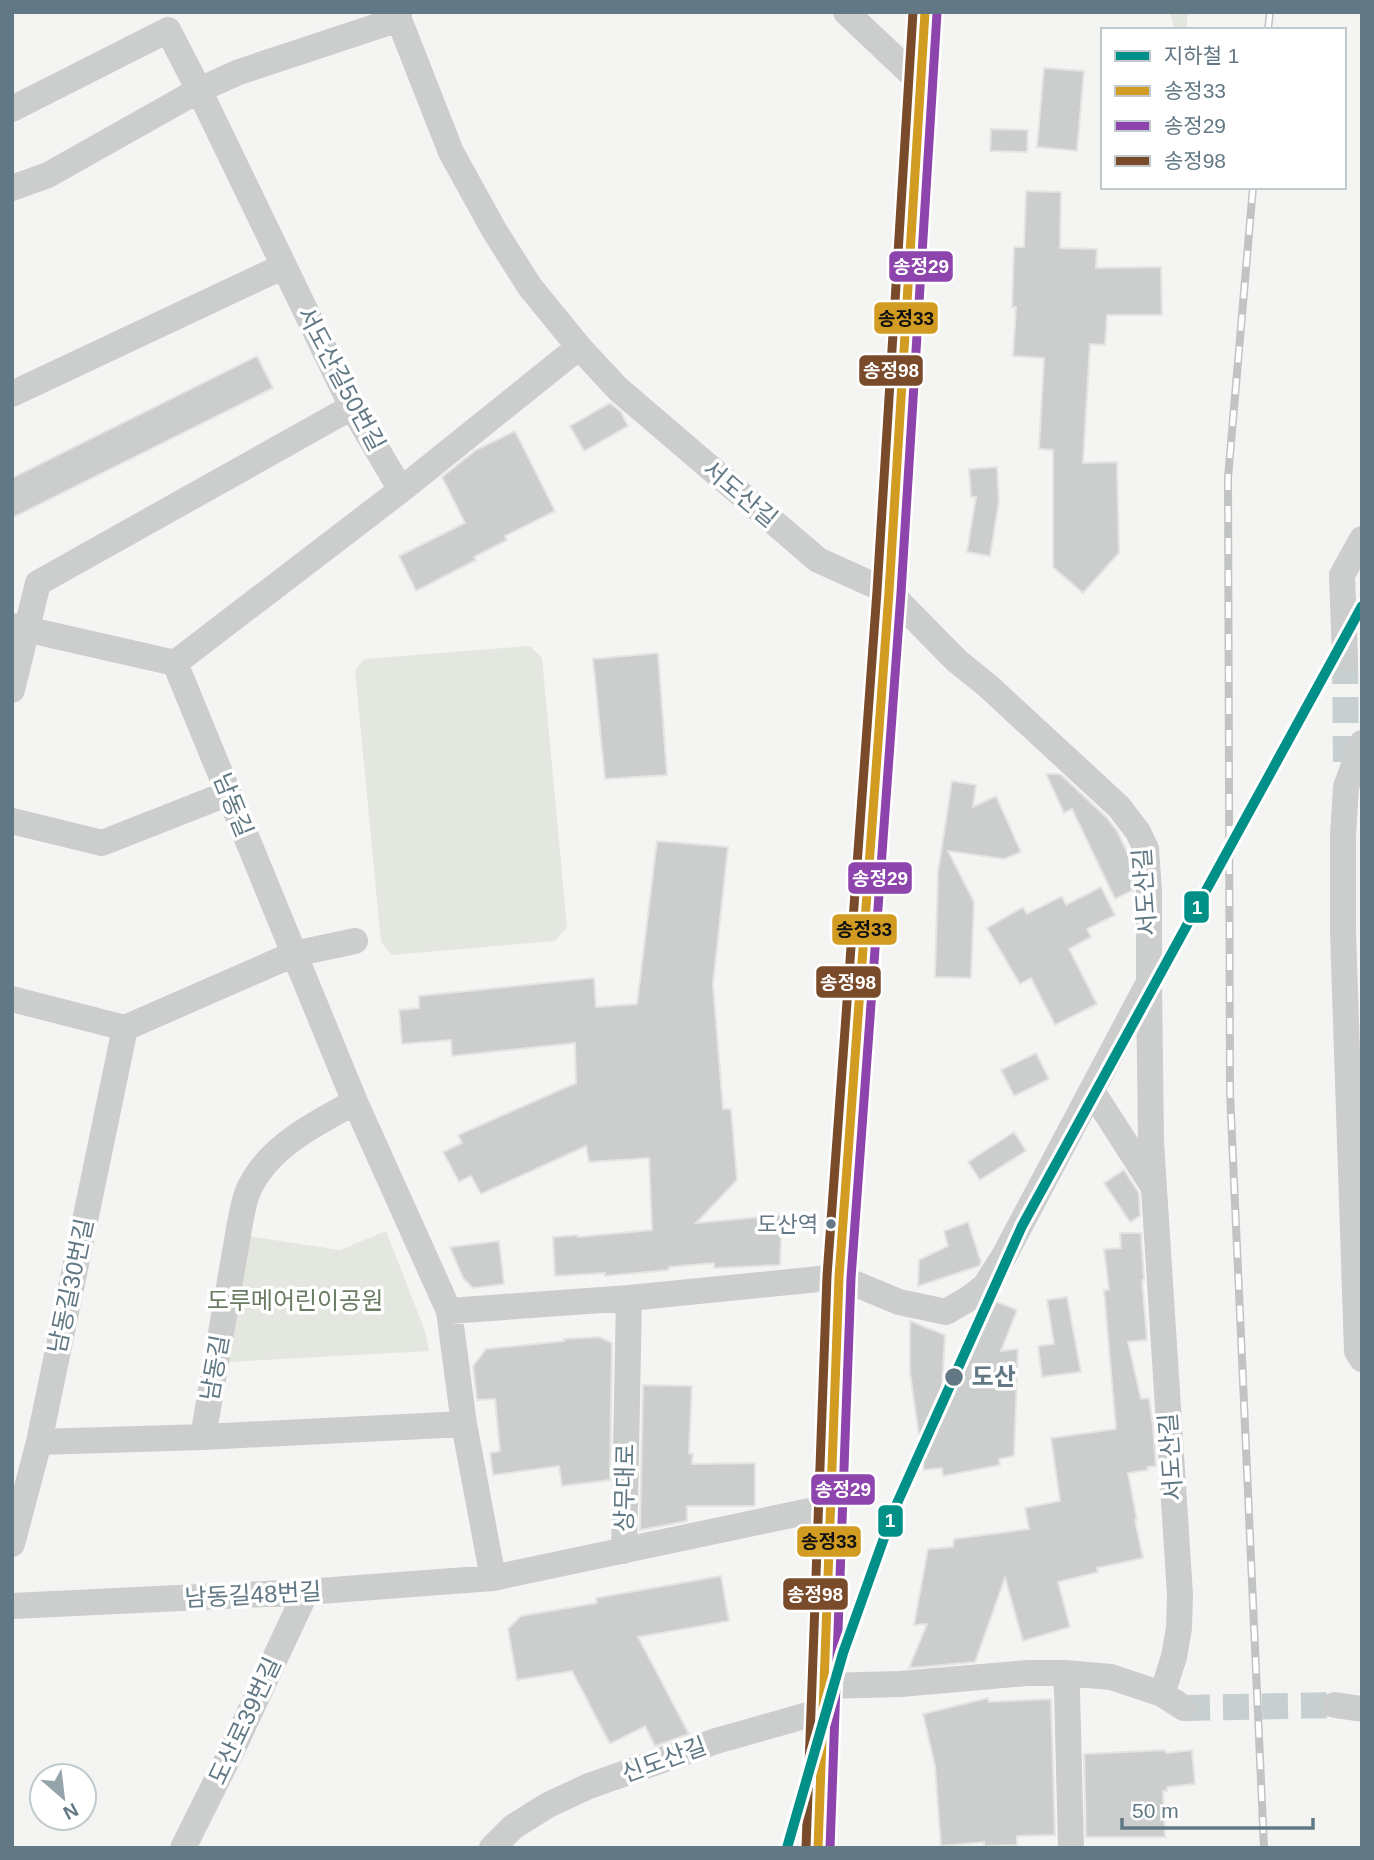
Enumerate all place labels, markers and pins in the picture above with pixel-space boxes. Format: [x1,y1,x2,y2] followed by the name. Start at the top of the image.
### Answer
[757,1212,818,1237] place label: 도산역
[824,1217,838,1231] marker: 도산역
[972,1363,1016,1390] place label: 도산
[943,1366,965,1388] marker: 도산

